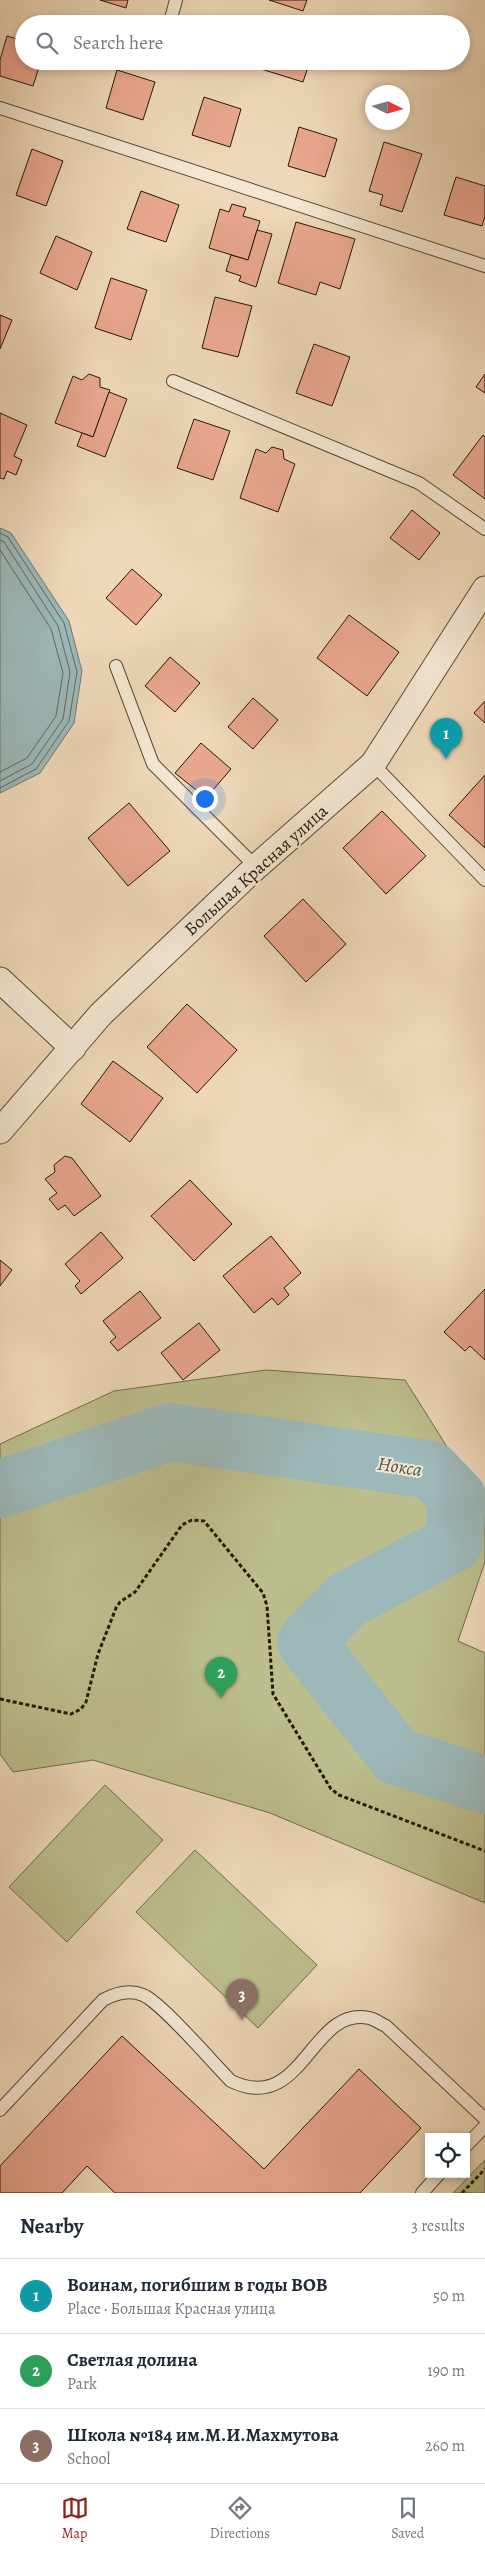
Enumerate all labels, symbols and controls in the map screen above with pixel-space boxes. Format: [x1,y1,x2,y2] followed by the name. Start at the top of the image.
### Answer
[15,15,470,70] search box
[33,29,61,57] icon: search
[73,30,163,56] text: Search here
[365,85,410,130] north arrow
[430,718,462,759] pin: 1
[192,786,218,812] your location
[179,799,334,941] street label: Большая Красная улица
[376,1451,424,1483] water label: Нокса
[205,1657,237,1698] pin: 2
[226,1979,258,2020] pin: 3
[425,2133,470,2178] map controls
[425,2133,470,2178] button: locate
[20,2212,83,2240] text: Nearby
[411,2215,465,2237] text: 3 results
[67,2272,328,2298] text: Воинам, погибшим в годы ВОВ
[33,2285,39,2307] text: 1
[433,2285,465,2307] text: 50 m
[67,2298,275,2320] text: Place · Большая Красная улица
[67,2347,198,2373] text: Светлая долина
[32,2360,40,2382] text: 2
[427,2360,465,2382] text: 190 m
[67,2373,97,2395] text: Park
[67,2422,339,2448] text: Школа №184 им.М.И.Махмутова
[33,2435,39,2457] text: 3
[425,2435,465,2457] text: 260 m
[67,2448,110,2470] text: School
[61,2494,89,2543] tab: Map
[210,2494,270,2543] tab: Directions
[391,2494,424,2543] tab: Saved

